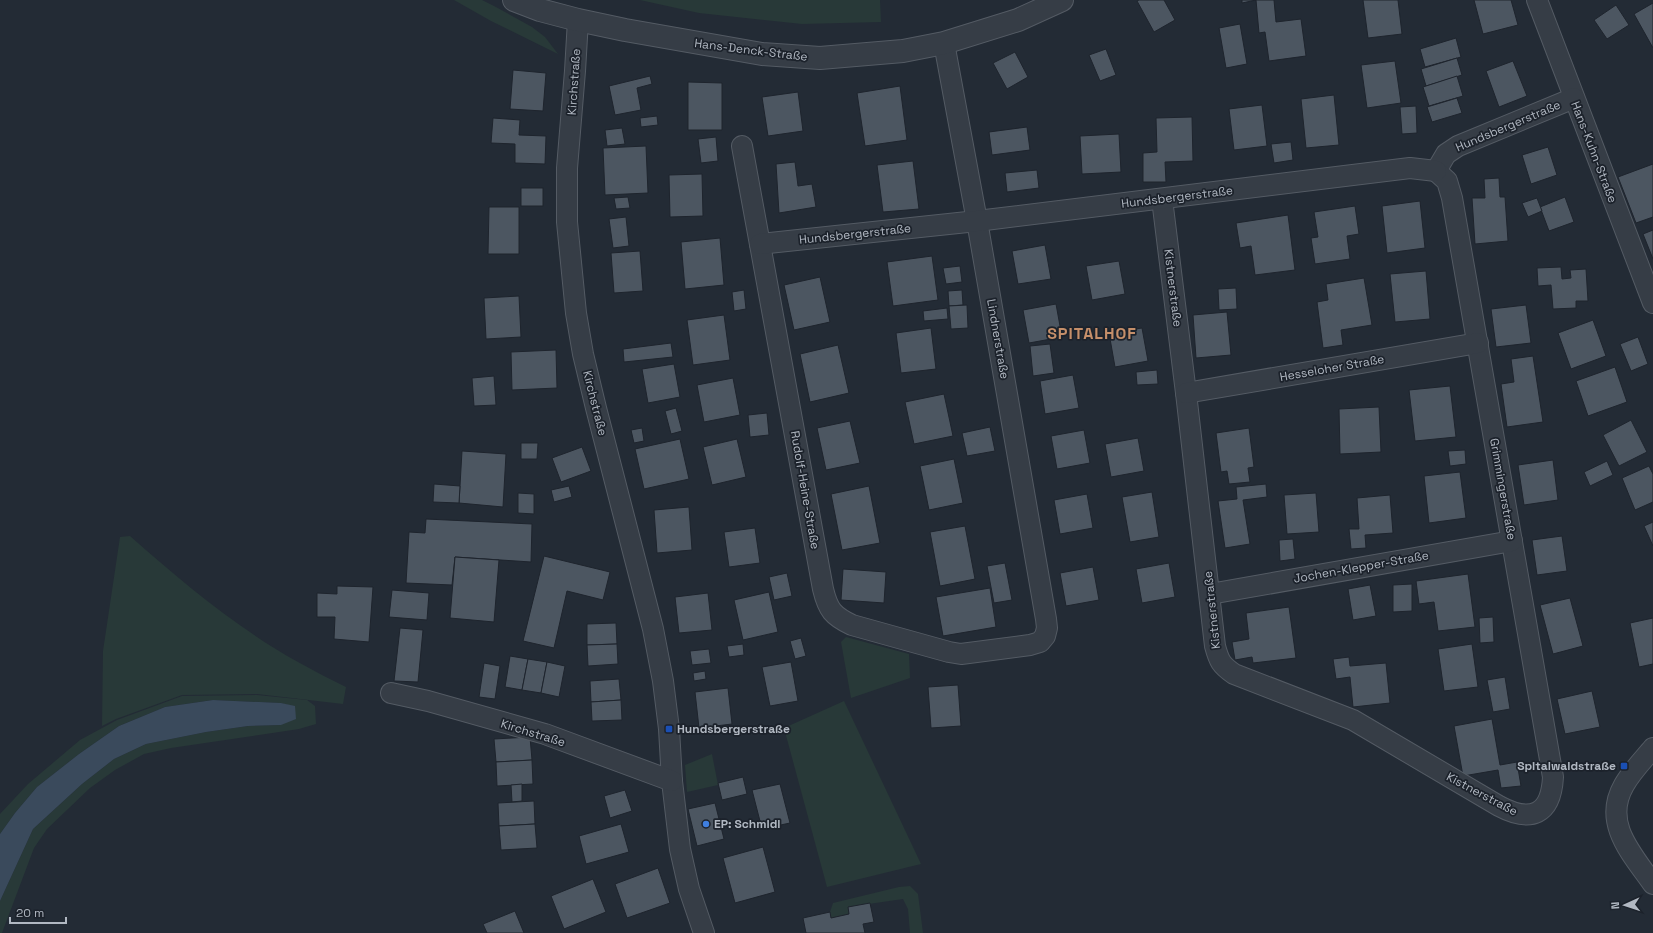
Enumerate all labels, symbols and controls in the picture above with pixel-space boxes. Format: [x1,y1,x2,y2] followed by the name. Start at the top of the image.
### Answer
[694,35,808,65] street label: Hans-Denck-Straße
[564,48,584,116] street label: Kirchstraße
[1453,97,1563,155] street label: Hundsbergerstraße
[1567,99,1621,205] street label: Hans-Kuhn-Straße
[1120,182,1234,212] street label: Hundsbergerstraße
[798,220,912,248] street label: Hundsbergerstraße
[1160,248,1186,328] street label: Kistnerstraße
[983,298,1013,380] street label: Lindnerstraße
[1047,323,1137,344] district label: SPITALHOF
[1278,351,1386,385] street label: Hesseloher Straße
[579,369,611,437] street label: Kirchstraße
[787,429,823,551] street label: Rudolf-Heine-Straße
[1486,437,1520,541] street label: Grimmingerstraße
[1292,547,1430,587] street label: Jochen-Klepper-Straße
[1200,570,1224,650] street label: Kistnerstraße
[499,716,567,750] street label: Kirchstraße
[677,721,790,737] place label: Hundsbergerstraße
[664,724,674,734] marker: Hundsbergerstraße
[1517,758,1616,774] place label: Spitalwaldstraße
[1619,761,1629,771] marker: Spitalwaldstraße
[1444,769,1520,819] street label: Kistnerstraße
[714,816,781,832] place label: EP: Schmidl
[701,819,711,829] marker: EP: Schmidl
[1605,885,1645,925] north arrow
[10,899,66,925] scale bar
[1608,901,1622,910] text: N
[16,905,44,921] text: 20 m

